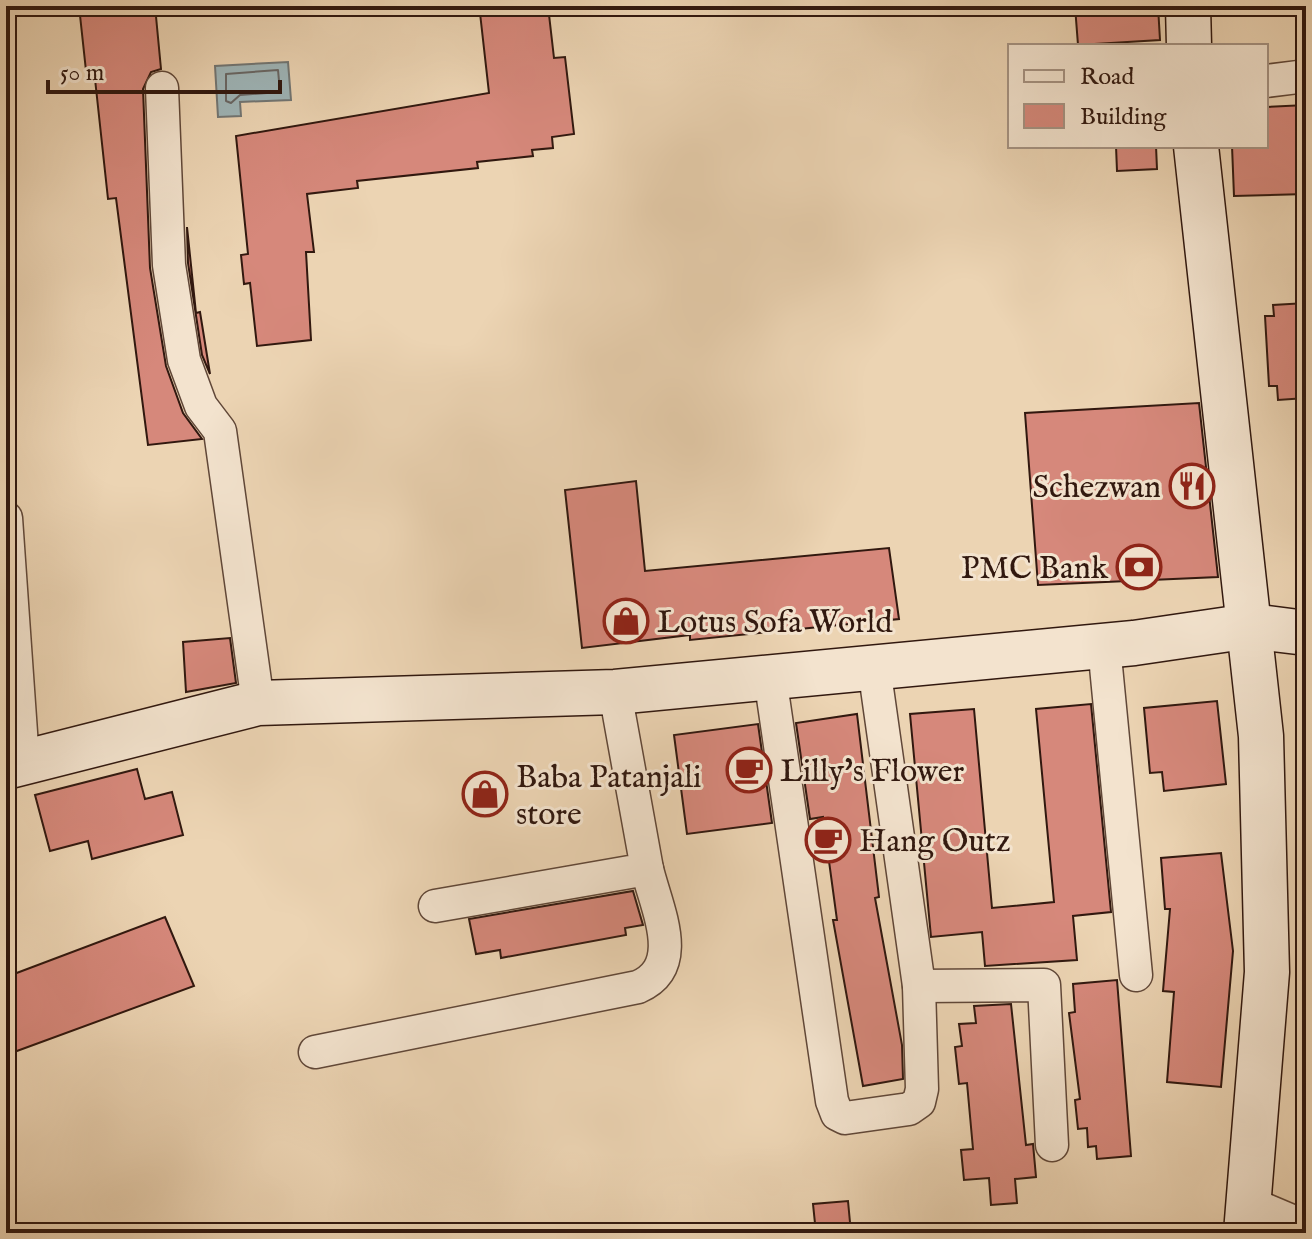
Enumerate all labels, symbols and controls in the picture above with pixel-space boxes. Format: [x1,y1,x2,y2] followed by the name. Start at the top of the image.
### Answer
[48,44,280,94] scale bar
[1008,44,1268,148] legend
[60,58,104,89] text: 50 m
[1080,62,1134,93] text: Road
[1080,102,1167,133] text: Building
[1168,462,1216,510] restaurant icon: Schezwan
[1033,468,1161,509] place label: Schezwan
[1115,543,1163,591] bank icon: PMC Bank
[961,549,1109,590] place label: PMC Bank
[602,597,650,645] shop icon: Lotus Sofa World
[657,603,893,644] place label: Lotus Sofa World
[725,746,773,794] cafe icon: Lilly's Flower
[780,752,964,793] place label: Lilly's Flower
[516,758,702,836] place label: Baba Patanjali store
[461,770,509,818] shop icon: Baba Patanjali store
[804,816,852,864] cafe icon: Hang Outz
[859,822,1011,863] place label: Hang Outz

